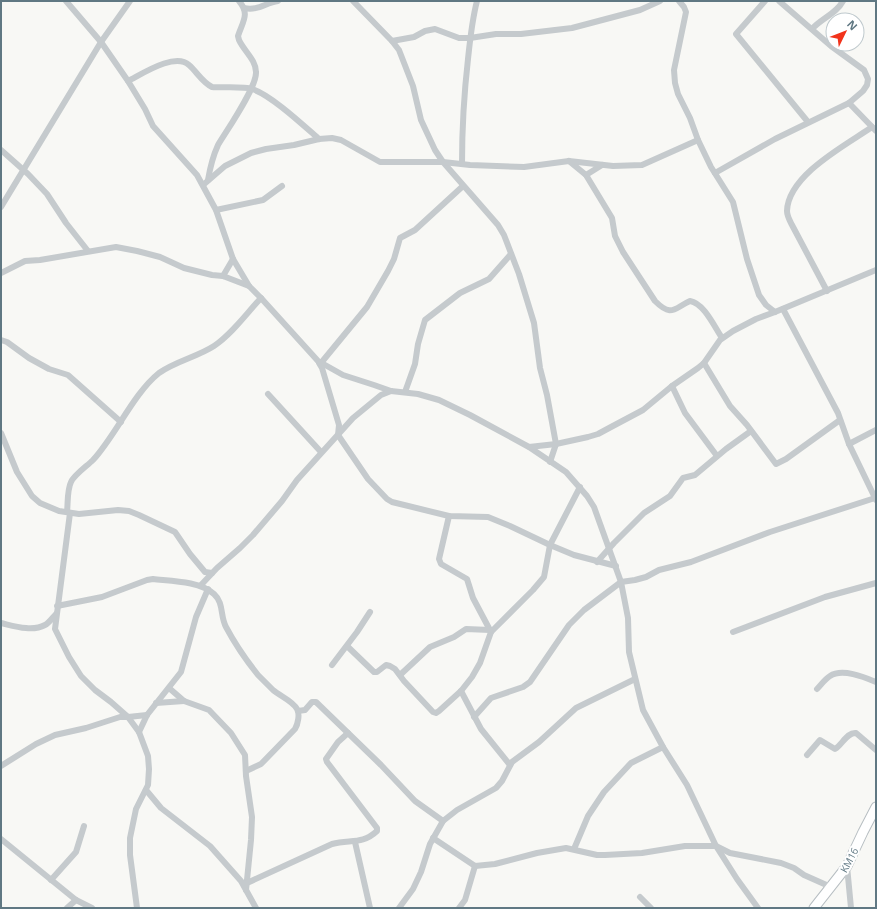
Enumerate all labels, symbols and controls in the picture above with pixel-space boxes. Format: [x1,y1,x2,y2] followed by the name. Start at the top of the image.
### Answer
[825,12,865,52] north arrow
[844,16,861,33] text: N
[837,845,862,875] street label: KM16

